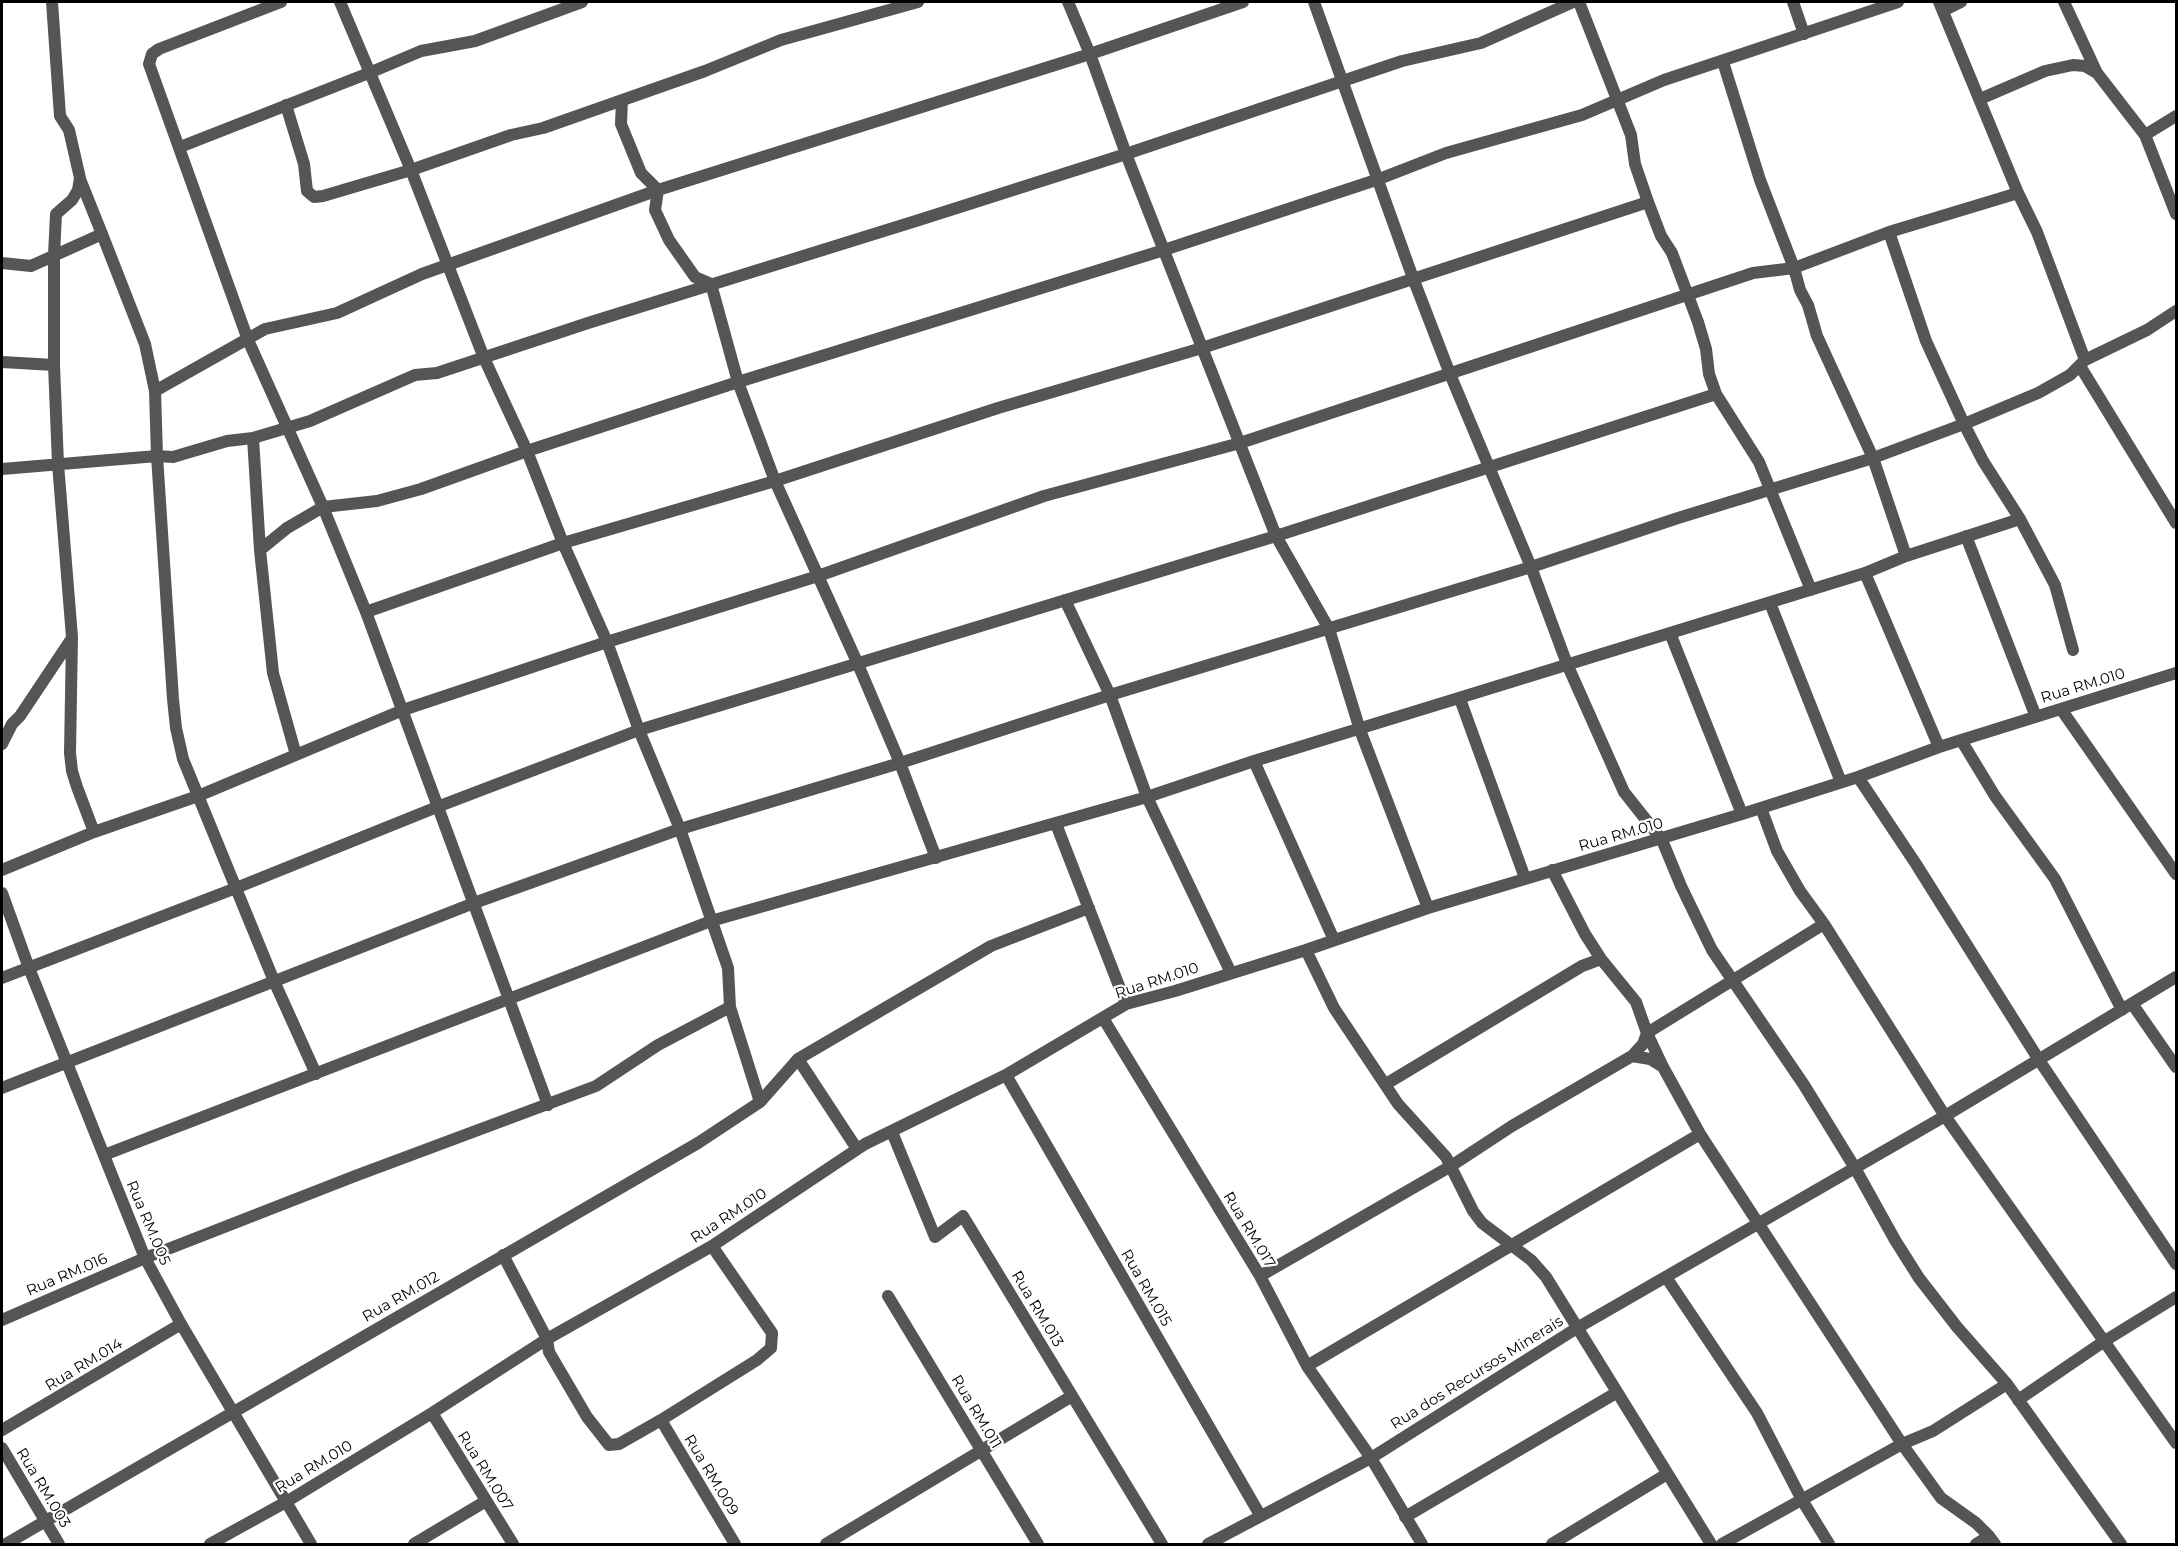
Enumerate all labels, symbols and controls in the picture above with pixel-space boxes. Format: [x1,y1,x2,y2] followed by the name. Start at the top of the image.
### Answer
[2039,665,2127,707] street label: Rua RM.010
[1577,814,1665,856] street label: Rua RM.010
[1113,959,1201,1003] street label: Rua RM.010
[122,1178,174,1268] street label: Rua RM.005
[688,1185,770,1247] street label: Rua RM.010
[1219,1188,1279,1272] street label: Rua RM.017
[1117,1246,1175,1330] street label: Rua RM.015
[24,1250,110,1300] street label: Rua RM.016
[359,1268,443,1326] street label: Rua RM.012
[1007,1268,1067,1350] street label: Rua RM.013
[1387,1312,1567,1434] street label: Rua dos Recursos Minerais
[42,1335,126,1395] street label: Rua RM.014
[947,1372,1005,1452] street label: Rua RM.011
[453,1428,517,1514] street label: Rua RM.007
[680,1431,742,1519] street label: Rua RM.009
[272,1437,356,1497] street label: Rua RM.010
[12,1445,74,1531] street label: Rua RM.003

